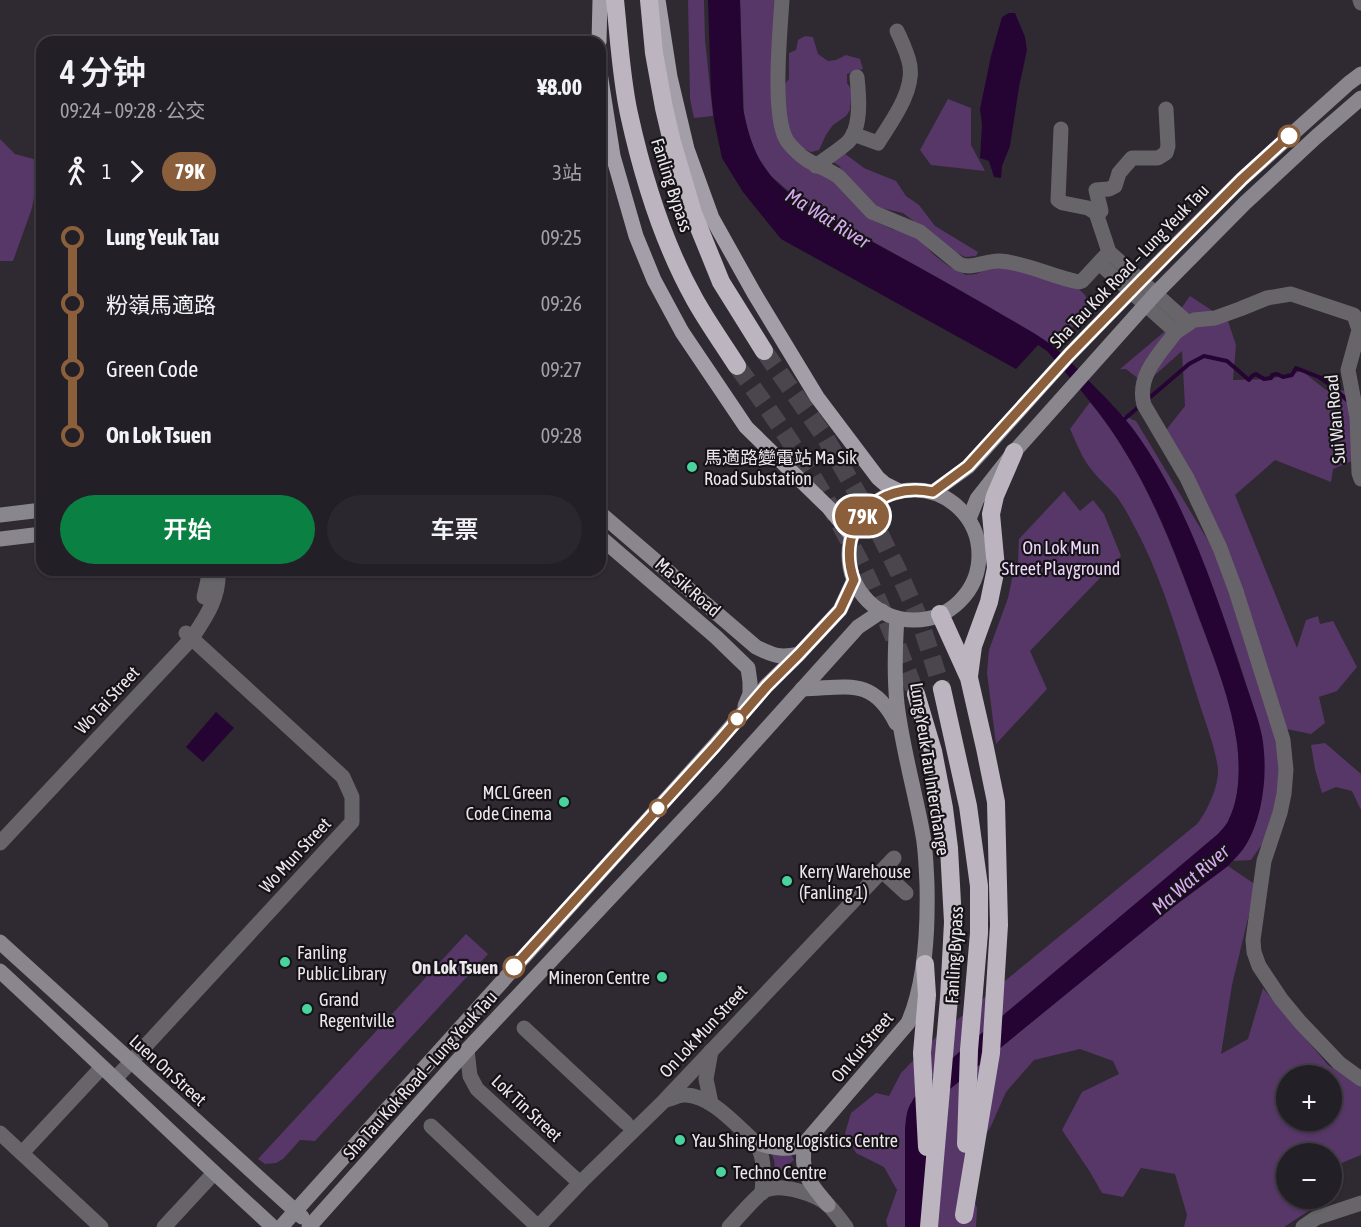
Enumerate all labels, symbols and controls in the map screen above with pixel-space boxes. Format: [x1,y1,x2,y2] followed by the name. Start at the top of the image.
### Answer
[60,53,146,91] text: 4 分钟
[537,74,582,100] text: ¥8.00
[60,99,206,122] text: 09:24 – 09:28 · 公交
[1278,125,1300,147] unlabelled marker
[647,135,697,235] street label: Fanling Bypass
[60,155,93,188] icon: walk
[120,155,153,188] icon: forward
[174,159,204,183] text: 79K
[102,160,111,183] text: 1
[553,161,582,184] text: 3站
[1045,180,1213,352] street label: Sha Tau Kok Road – Lung Yeuk Tau
[782,183,875,253] water label: Ma Wat River
[106,224,219,250] text: Lung Yeuk Tau
[541,226,582,249] text: 09:25
[106,292,216,318] text: 粉嶺馬適路
[541,292,582,315] text: 09:26
[106,356,198,382] text: Green Code
[541,358,582,381] text: 09:27
[1321,374,1349,464] street label: Sui Wan Road
[106,422,211,448] text: On Lok Tsuen
[541,424,582,447] text: 09:28
[704,447,857,489] place label: 馬適路變電站 Ma Sik Road Substation
[685,460,699,474] marker: 馬適路變電站 Ma Sik Road Substation
[60,495,315,564] button: 开始
[327,495,582,564] button: 车票
[828,496,896,536] line badge: 79K
[847,504,877,528] text: 79K
[1002,537,1120,579] park label: On Lok Mun Street Playground
[651,553,725,621] street label: Ma Sik Road
[70,662,144,738] street label: Wo Tai Street
[906,681,954,857] street label: Lung Yeuk Tau Interchange
[728,710,746,728] unlabelled marker
[466,782,552,824] place label: MCL Green Code Cinema
[557,795,571,809] marker: MCL Green Code Cinema
[649,799,667,817] unlabelled marker
[255,813,335,897] street label: Wo Mun Street
[1147,839,1234,919] water label: Ma Wat River
[799,861,911,903] place label: Kerry Warehouse (Fanling 1)
[780,874,794,888] marker: Kerry Warehouse (Fanling 1)
[941,906,967,1004] street label: Fanling Bypass
[297,942,387,984] place label: Fanling Public Library
[278,955,292,969] marker: Fanling Public Library
[503,956,525,978] marker: On Lok Tsuen
[412,957,498,978] place label: On Lok Tsuen
[548,967,650,988] place label: Mineron Centre
[655,970,669,984] marker: Mineron Centre
[655,980,751,1082] street label: On Lok Mun Street
[339,986,501,1164] street label: Sha Tau Kok Road – Lung Yeuk Tau
[319,989,395,1031] place label: Grand Regentville
[300,1002,314,1016] marker: Grand Regentville
[827,1008,897,1086] street label: On Kui Street
[125,1030,211,1110] street label: Luen On Street
[1276,1065,1342,1209] map controls
[1276,1065,1342,1131] button: +
[488,1070,566,1146] street label: Lok Tin Street
[692,1130,898,1151] place label: Yau Shing Hong Logistics Centre
[673,1133,687,1147] marker: Yau Shing Hong Logistics Centre
[1276,1143,1342,1209] button: −
[733,1162,827,1183] place label: Techno Centre
[714,1165,728,1179] marker: Techno Centre

